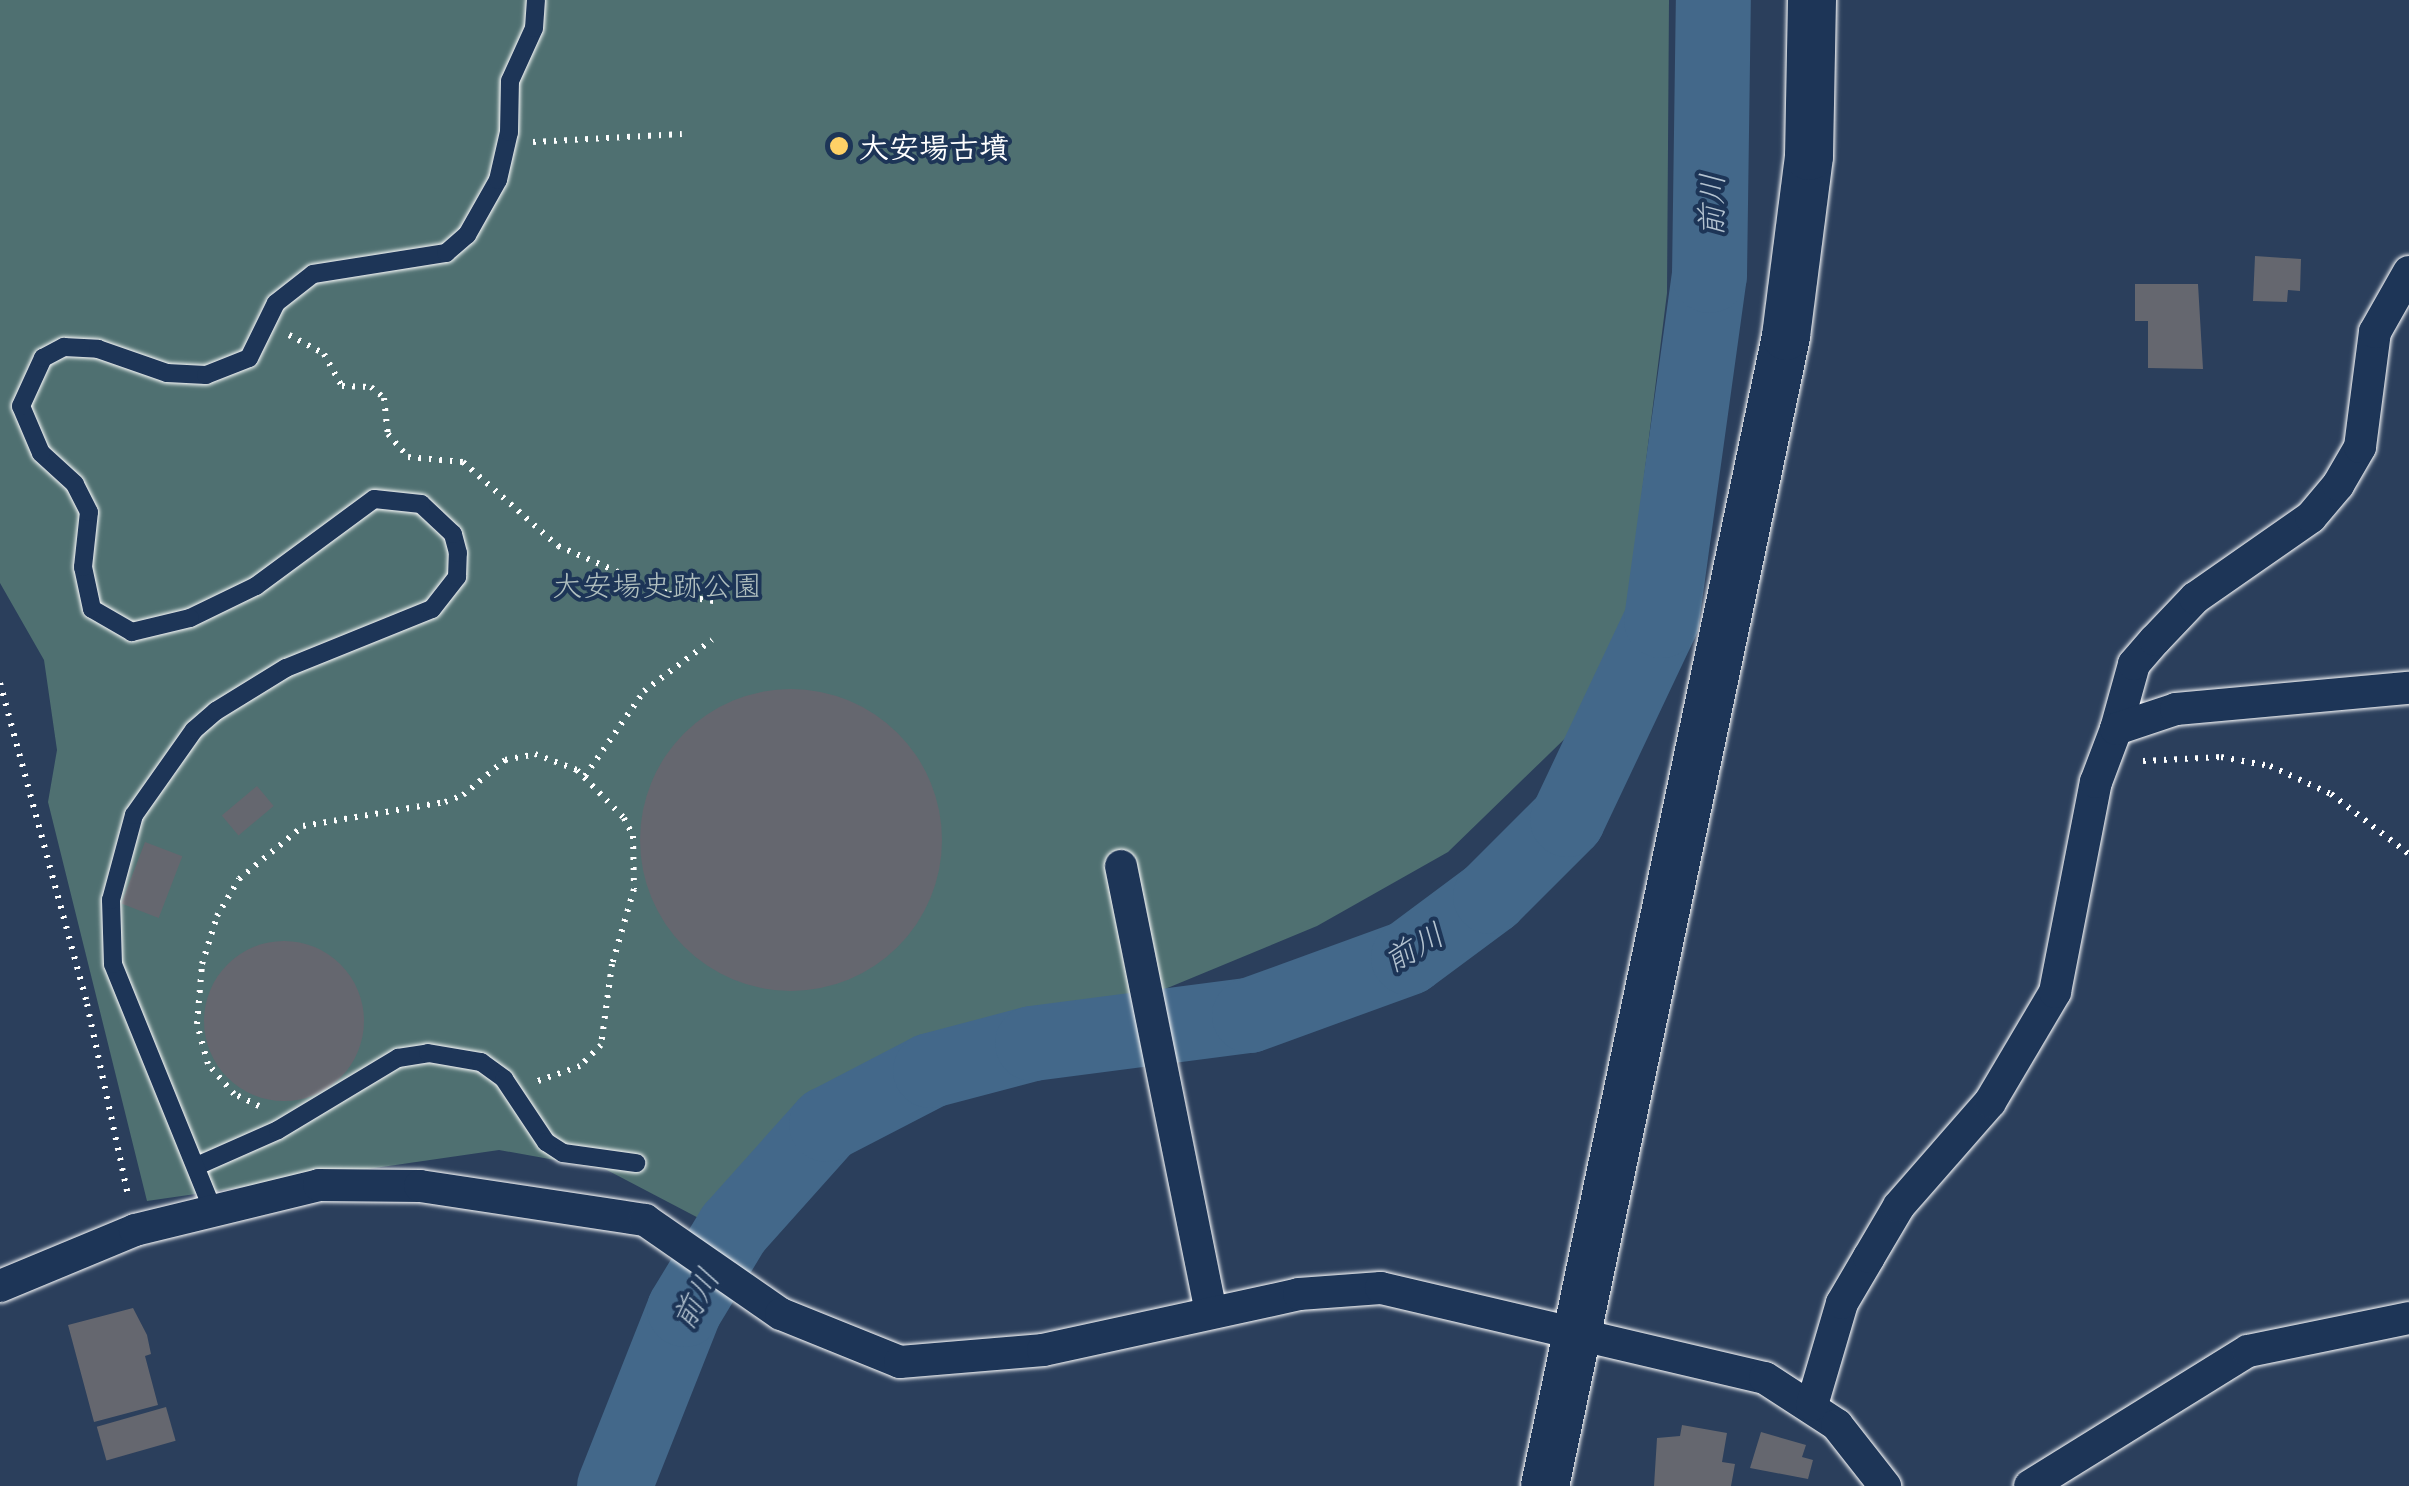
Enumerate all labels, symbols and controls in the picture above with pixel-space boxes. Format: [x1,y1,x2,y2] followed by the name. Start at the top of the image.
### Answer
[859,128,1009,164] place label: 大安場古墳
[828,135,850,157] marker: 大安場古墳
[1690,173,1730,237] water label: 前川
[552,566,762,602] park label: 大安場史跡公園
[1376,913,1450,979] water label: 前川
[662,1261,726,1335] water label: 前川

